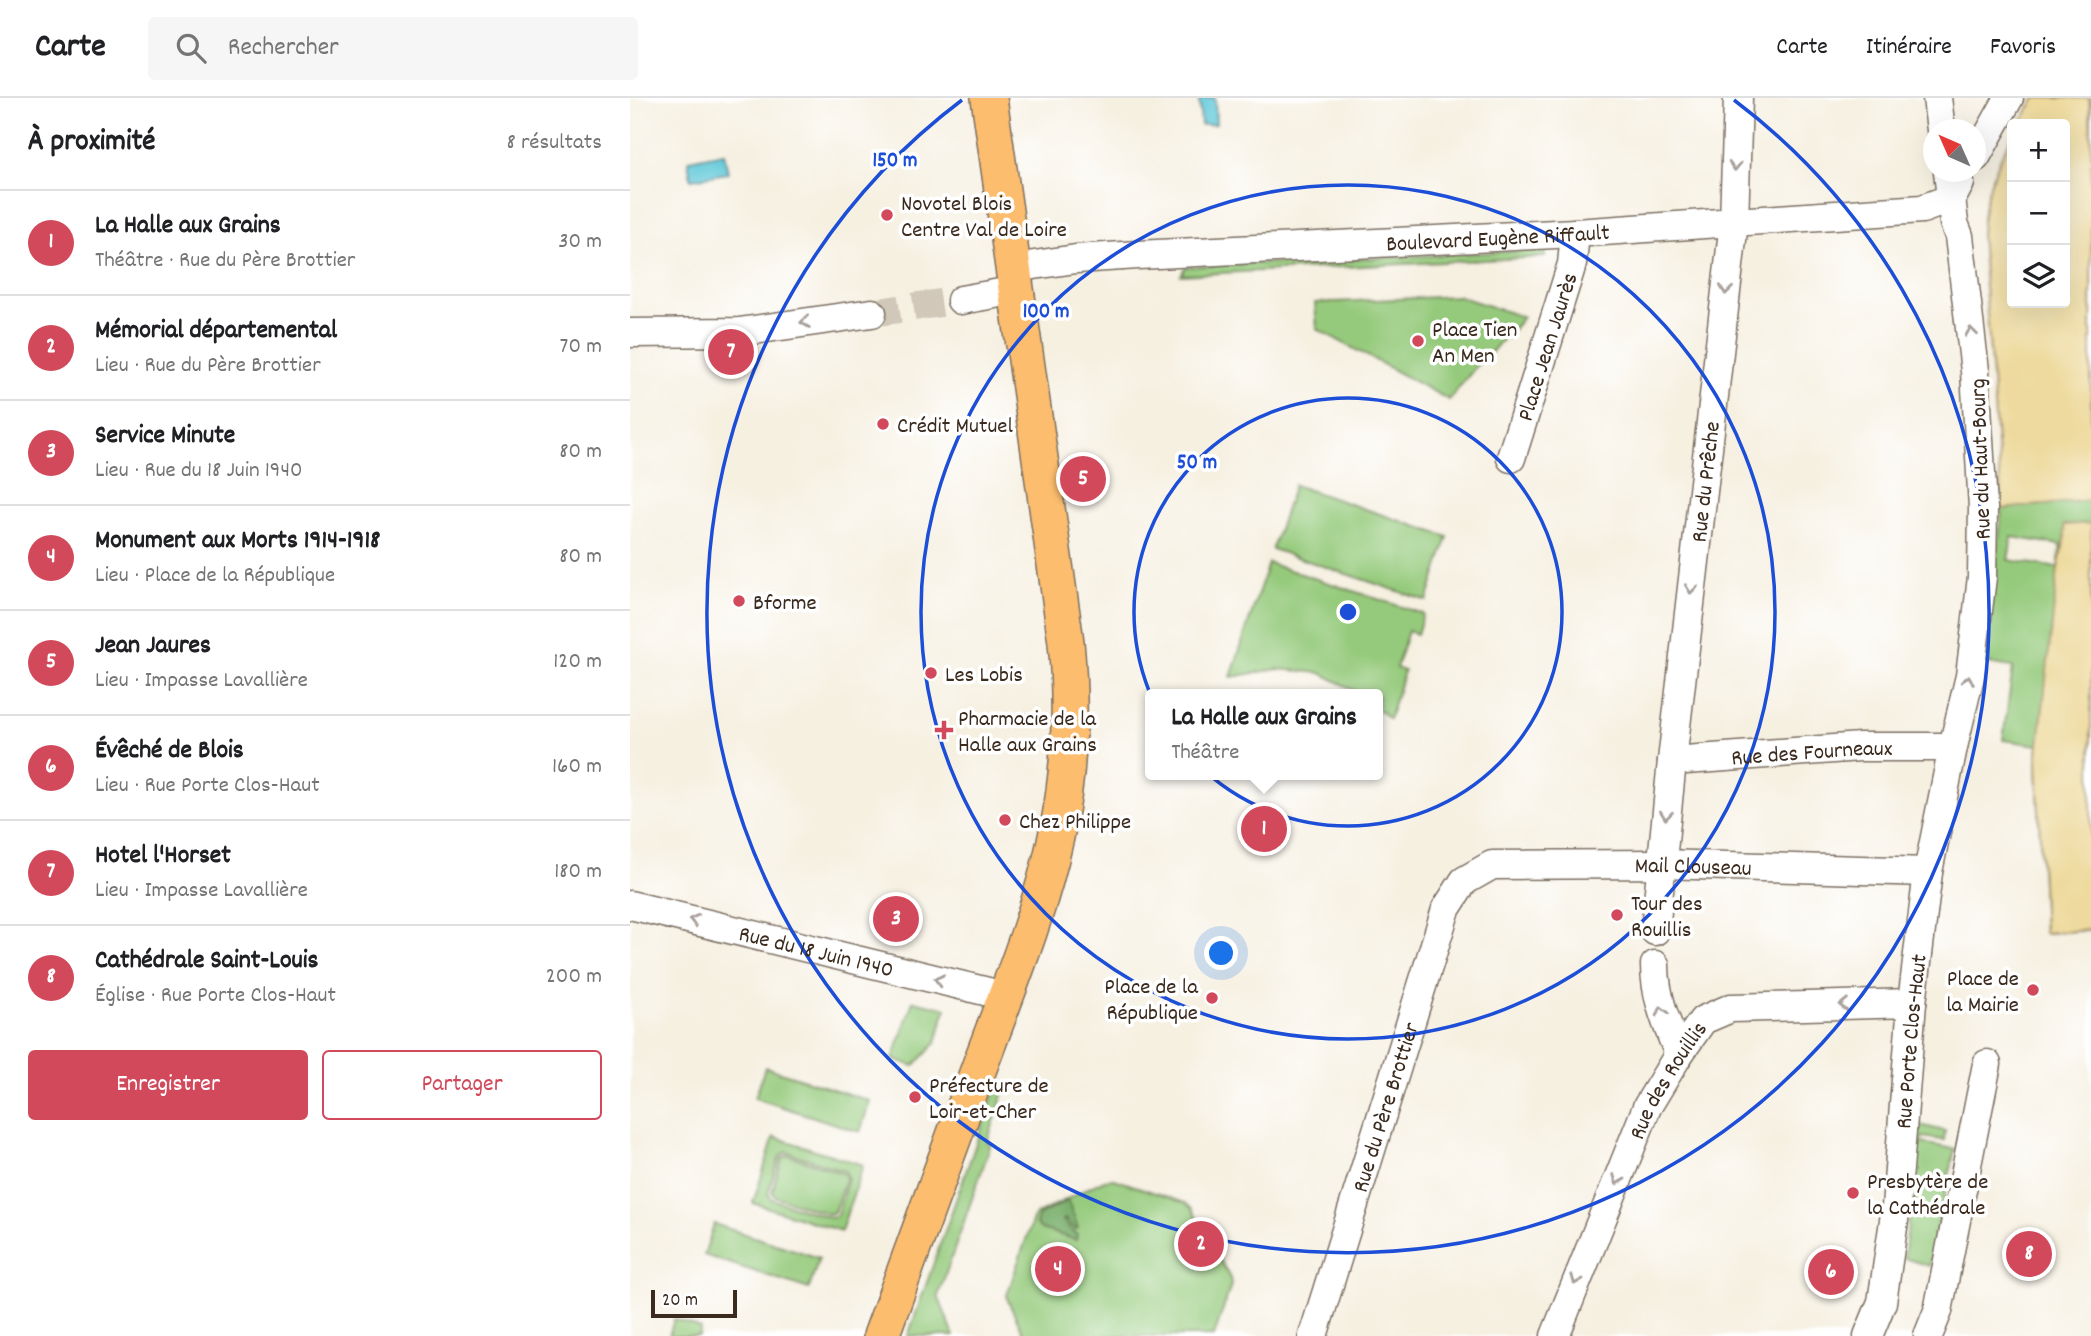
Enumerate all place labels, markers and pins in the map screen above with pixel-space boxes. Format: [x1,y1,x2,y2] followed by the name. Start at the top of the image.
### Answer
[901,189,1067,248] place label: Novotel Blois Centre Val de Loire
[879,207,895,223] marker: Novotel Blois Centre Val de Loire
[1432,315,1518,374] place label: Place Tien An Men
[708,326,754,378] pin: 7
[1410,333,1426,349] marker: Place Tien An Men
[897,411,1013,444] place label: Crédit Mutuel
[875,416,891,432] marker: Crédit Mutuel
[1060,453,1106,505] pin: 5
[753,588,817,621] place label: Bforme
[731,593,747,609] marker: Bforme
[1336,600,1360,624] centre of rings
[945,660,1023,693] place label: Les Lobis
[923,665,939,681] marker: Les Lobis
[958,704,1097,763] place label: Pharmacie de la Halle aux Grains
[936,722,952,738] marker: Pharmacie de la Halle aux Grains
[1241,803,1287,855] pin: 1
[1019,807,1131,840] place label: Chez Philippe
[997,812,1013,828] marker: Chez Philippe
[1631,889,1703,948] place label: Tour des Rouillis
[873,893,919,945] pin: 3
[1609,907,1625,923] marker: Tour des Rouillis
[1946,964,2019,1023] place label: Place de la Mairie
[1104,972,1199,1031] place label: Place de la République
[2025,982,2041,998] marker: Place de la Mairie
[1204,990,1220,1006] marker: Place de la République
[929,1071,1049,1130] place label: Préfecture de Loir-et-Cher
[907,1089,923,1105] marker: Préfecture de Loir-et-Cher
[1867,1167,1988,1226] place label: Presbytère de la Cathédrale
[1845,1185,1861,1201] marker: Presbytère de la Cathédrale
[1178,1218,1224,1270] pin: 2
[2006,1228,2052,1280] pin: 8
[1035,1243,1081,1295] pin: 4
[1808,1246,1854,1298] pin: 6

